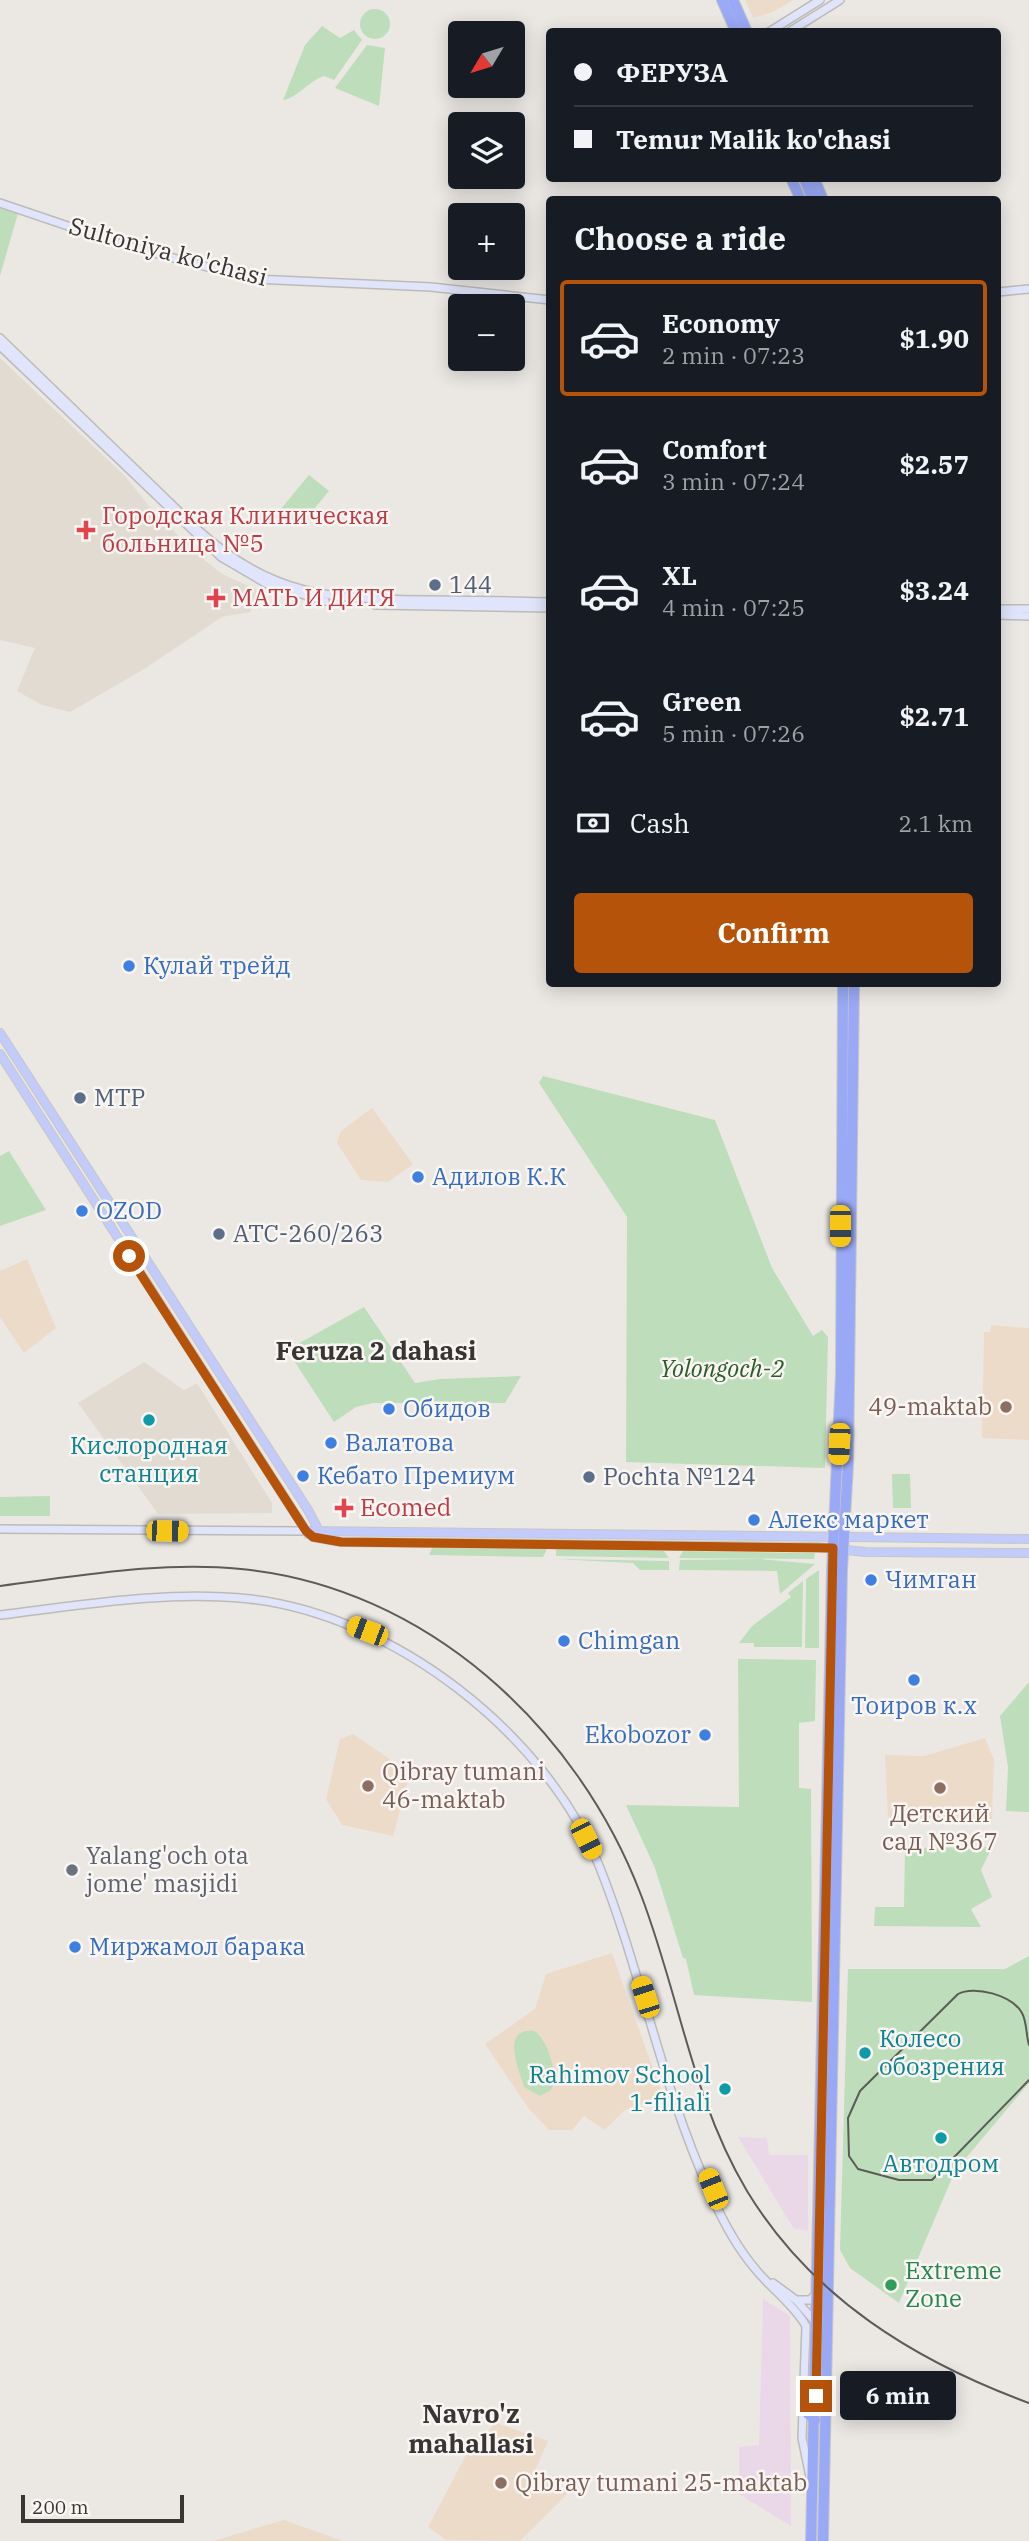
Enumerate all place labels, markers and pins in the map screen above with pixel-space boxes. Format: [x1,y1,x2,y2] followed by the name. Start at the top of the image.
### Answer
[102,499,389,559] place label: Городская Клиническая больница №5
[76,520,96,540] marker: Городская Клиническая больница №5
[449,568,492,600] place label: 144
[427,577,443,593] marker: 144
[232,581,395,613] place label: МАТЬ И ДИТЯ
[206,588,226,608] marker: МАТЬ И ДИТЯ
[143,949,290,981] place label: Кулай трейд
[121,958,137,974] marker: Кулай трейд
[94,1081,146,1113] place label: MTP
[72,1090,88,1106] marker: MTP
[432,1160,567,1192] place label: Адилов К.К
[410,1169,426,1185] marker: Адилов К.К
[96,1194,162,1226] place label: OZOD
[74,1203,90,1219] marker: OZOD
[233,1217,383,1249] place label: АТС-260/263
[211,1226,227,1242] marker: АТС-260/263
[868,1390,992,1422] place label: 49-maktab
[403,1392,491,1424] place label: Обидов
[998,1399,1014,1415] marker: 49-maktab
[381,1401,397,1417] marker: Обидов
[141,1412,157,1428] marker: Кислородная станция
[345,1426,454,1458] place label: Валатова
[70,1429,228,1489] place label: Кислородная станция
[323,1435,339,1451] marker: Валатова
[317,1459,515,1491] place label: Кебато Премиум
[603,1460,756,1492] place label: Pochta №124
[295,1468,311,1484] marker: Кебато Премиум
[581,1469,597,1485] marker: Pochta №124
[360,1491,451,1523] place label: Ecomed
[334,1498,354,1518] marker: Ecomed
[768,1503,929,1535] place label: Алекс маркет
[746,1512,762,1528] marker: Алекс маркет
[885,1563,977,1595] place label: Чимган
[863,1572,879,1588] marker: Чимган
[578,1624,680,1656] place label: Chimgan
[556,1633,572,1649] marker: Chimgan
[906,1672,922,1688] marker: Тоиров к.х
[851,1689,977,1721] place label: Тоиров к.х
[584,1718,691,1750] place label: Ekobozor
[697,1727,713,1743] marker: Ekobozor
[382,1755,545,1815] place label: Qibray tumani 46-maktab
[360,1778,376,1794] marker: Qibray tumani 46-maktab
[932,1780,948,1796] marker: Детский сад №367
[882,1797,998,1857] place label: Детский сад №367
[85,1839,249,1899] place label: Yalang'och ota jome' masjidi
[64,1862,80,1878] marker: Yalang'och ota jome' masjidi
[89,1930,306,1962] place label: Миржамол барака
[67,1939,83,1955] marker: Миржамол барака
[879,2022,1005,2082] place label: Колесо обозрения
[857,2045,873,2061] marker: Колесо обозрения
[529,2058,711,2118] place label: Rahimov School 1-filiali
[717,2081,733,2097] marker: Rahimov School 1-filiali
[933,2130,949,2146] marker: Автодром
[883,2147,999,2179] place label: Автодром
[905,2254,1002,2314] place label: Extreme Zone
[883,2277,899,2293] marker: Extreme Zone
[515,2466,807,2498] place label: Qibray tumani 25-maktab
[493,2475,509,2491] marker: Qibray tumani 25-maktab

